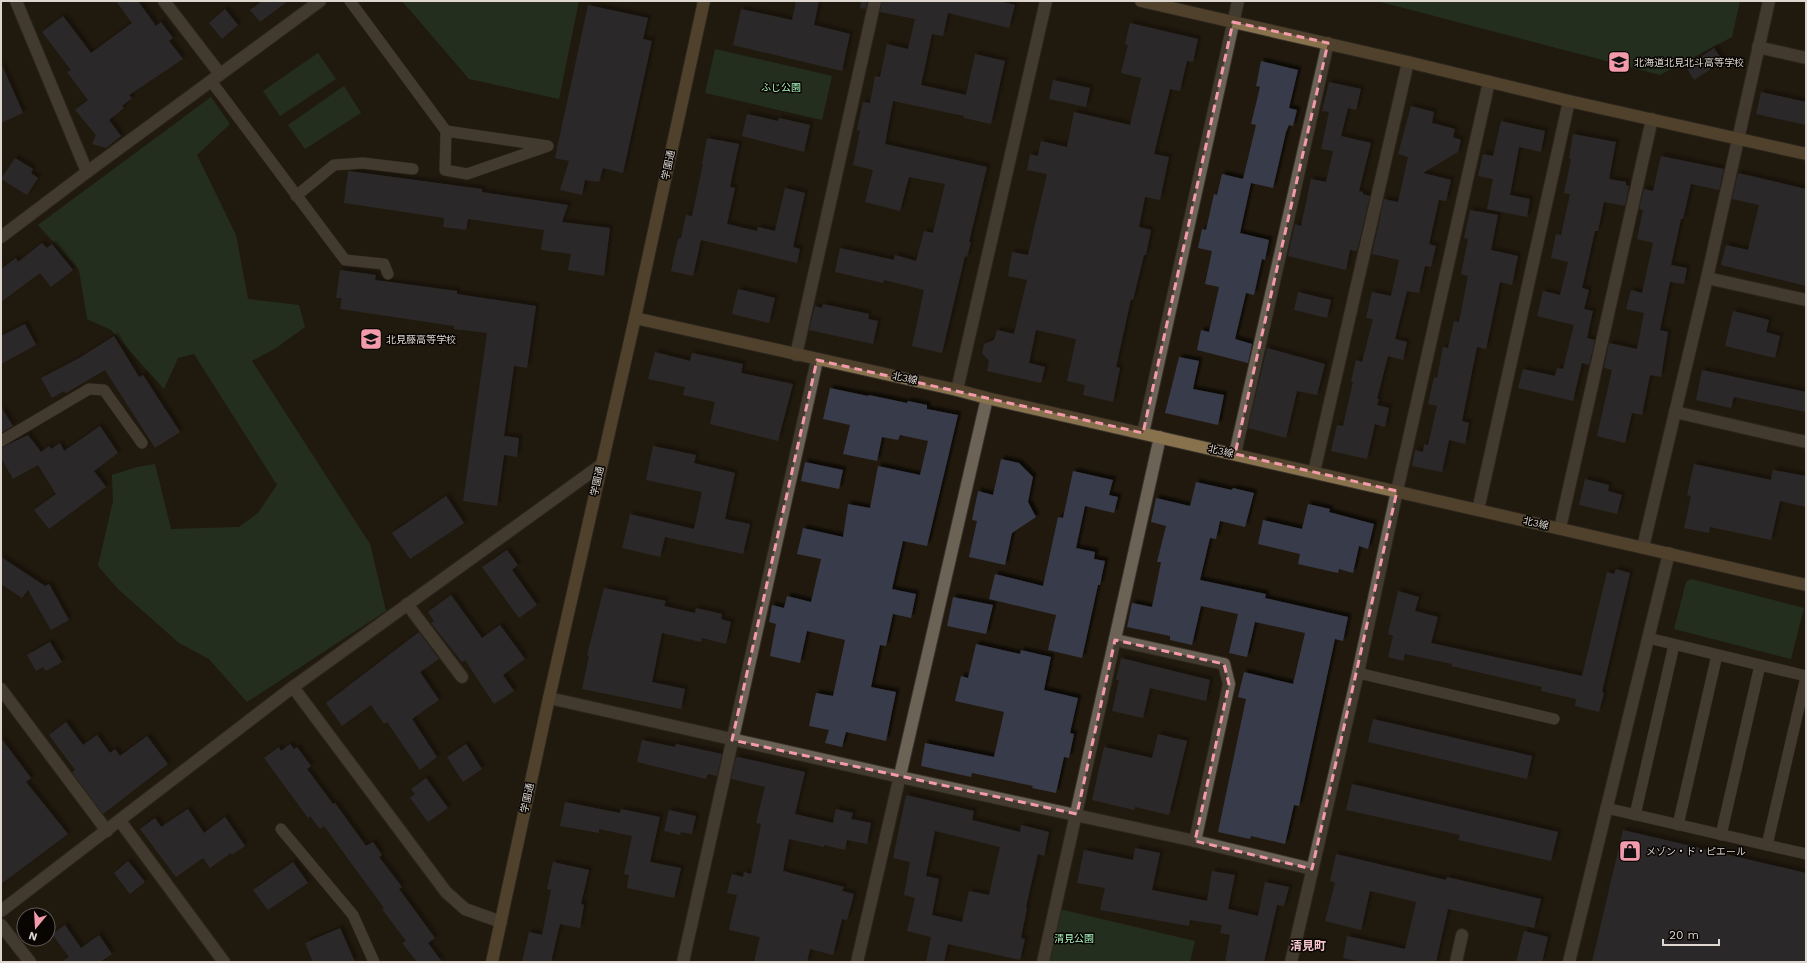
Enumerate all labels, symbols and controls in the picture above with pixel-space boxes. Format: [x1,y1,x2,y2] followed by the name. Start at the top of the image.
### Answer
[1606,49,1632,75] school or university icon: 北海道北見北斗高等学校
[1634,57,1744,68] place label: 北海道北見北斗高等学校
[761,82,801,93] park label: ふじ公園
[660,149,676,181] street label: 学園通
[358,326,384,352] school or university icon: 北見藤高等学校
[386,334,456,345] place label: 北見藤高等学校
[891,370,919,386] street label: 北3線
[1207,443,1235,459] street label: 北3線
[588,465,606,497] street label: 学園通
[1522,515,1550,531] street label: 北3線
[519,782,535,814] street label: 学園通
[1617,838,1643,864] shop icon: メゾン・ド・ピエール
[1646,846,1746,857] place label: メゾン・ド・ピエール
[16,907,56,947] north arrow
[1663,921,1719,947] scale bar
[1669,928,1699,942] text: 20 m
[27,929,39,943] text: N
[1054,933,1094,944] park label: 清見公園
[1290,939,1326,953] district label: 清見町

